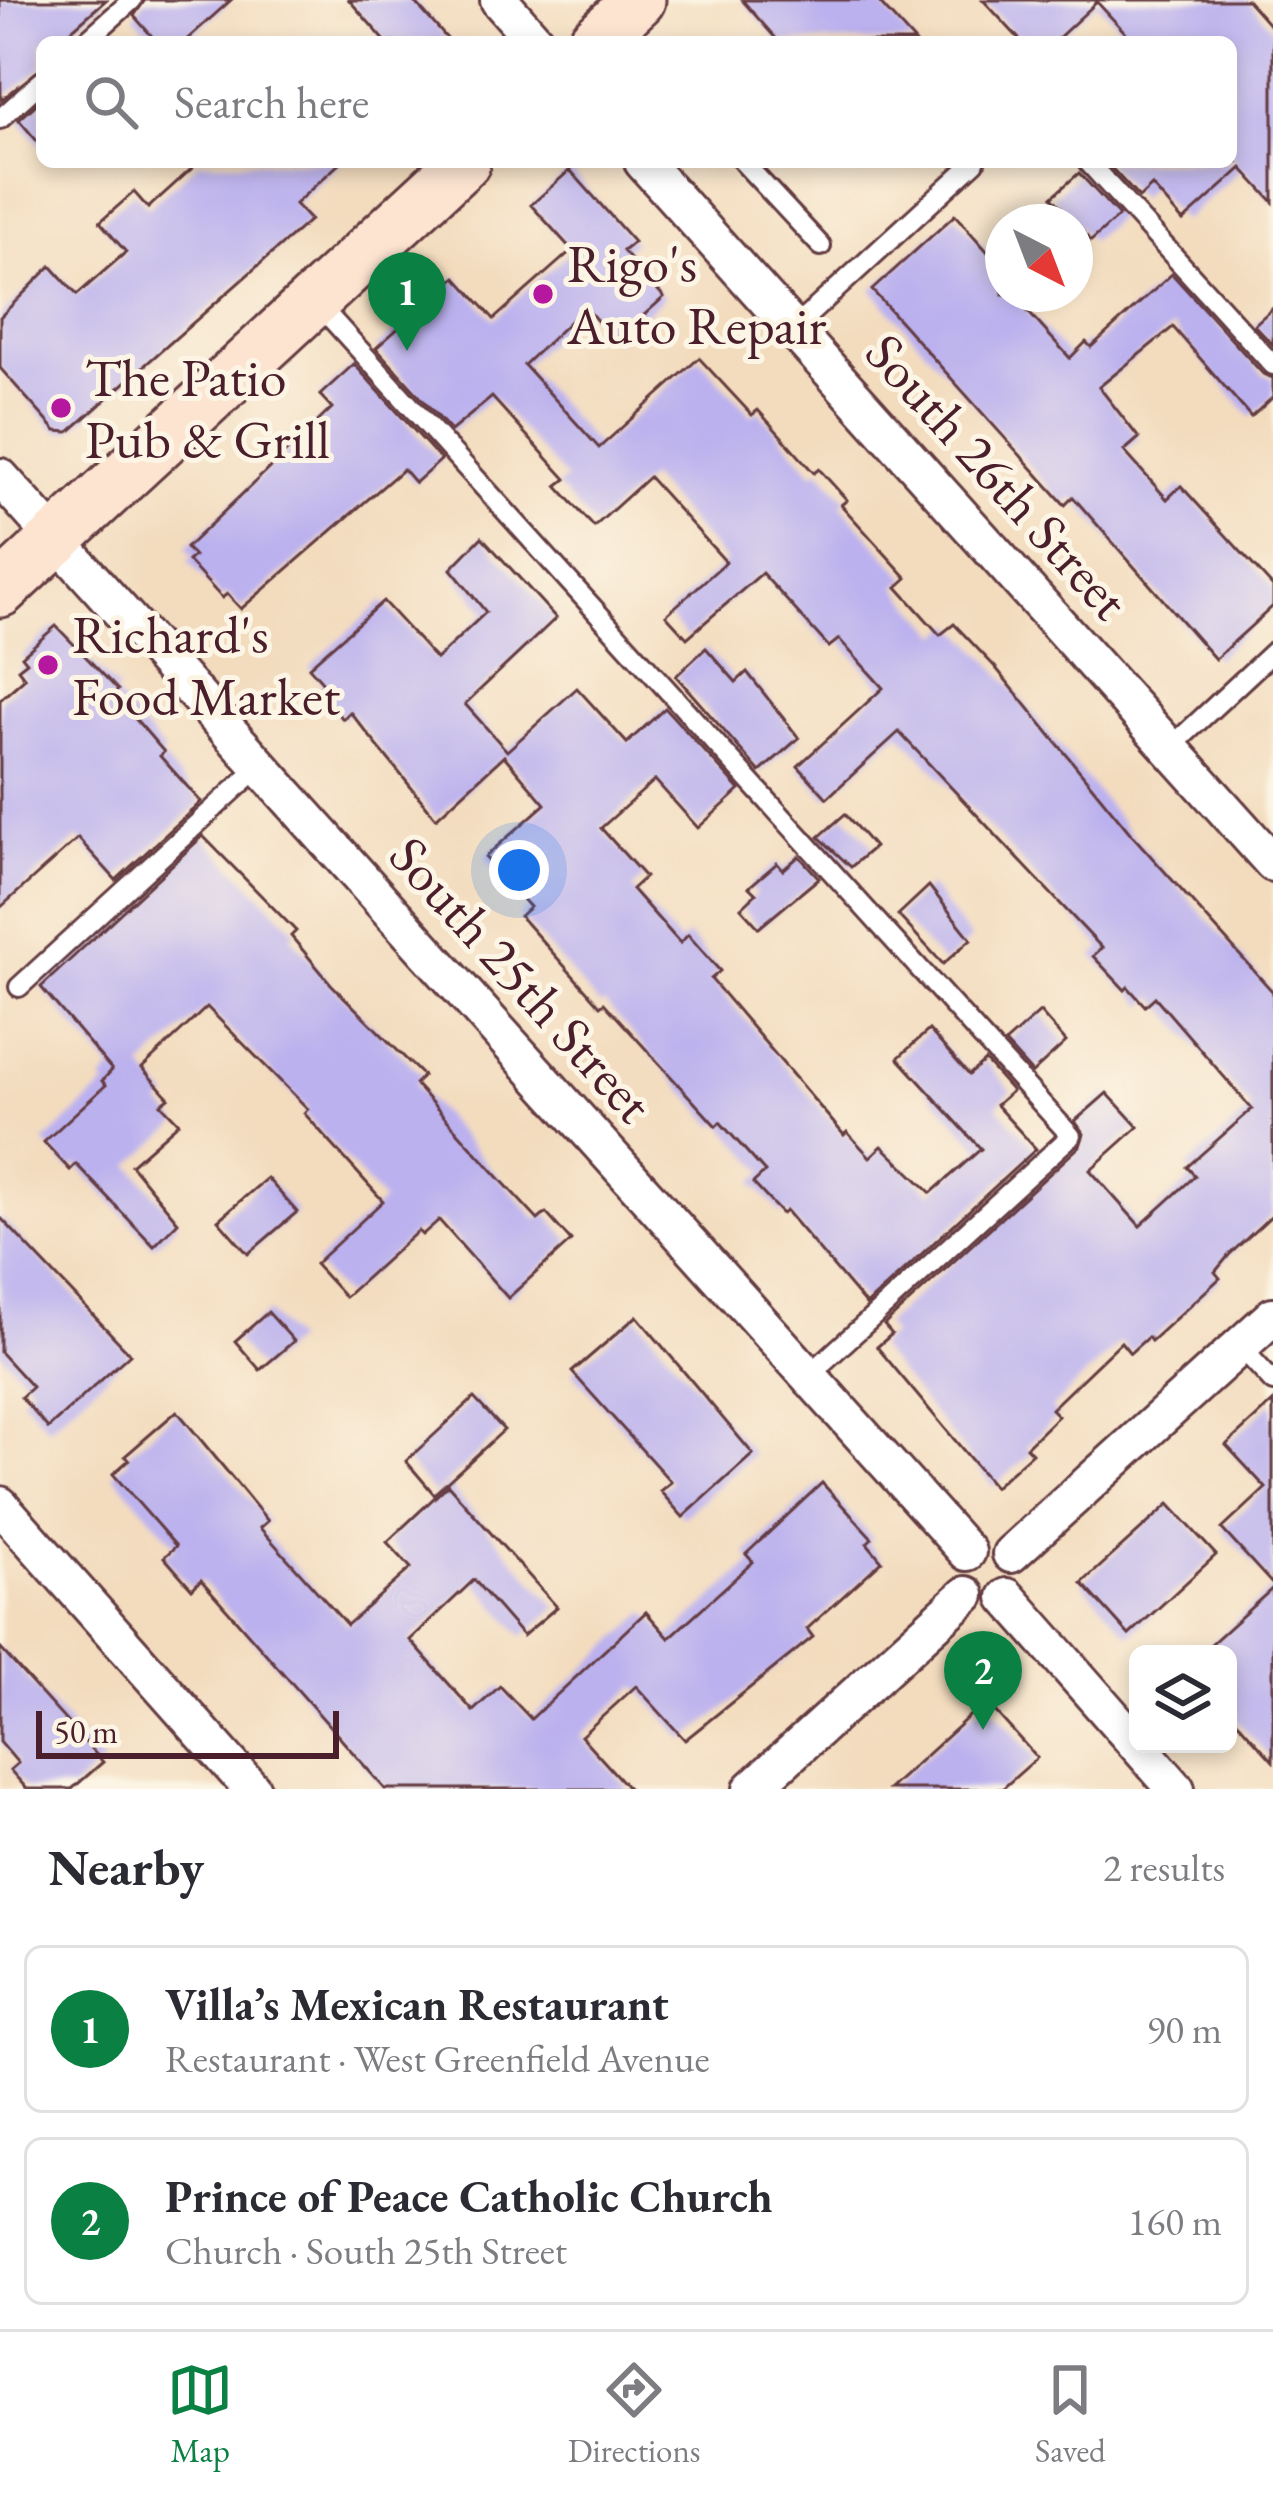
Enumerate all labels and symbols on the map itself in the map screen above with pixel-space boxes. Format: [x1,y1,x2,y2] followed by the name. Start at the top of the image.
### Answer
[985,204,1093,312] north arrow
[566,228,827,360] place label: Rigo's Auto Repair
[368,252,446,351] pin: 1
[530,281,556,307] marker: Rigo's Auto Repair
[851,318,1145,634] street label: South 26th Street
[85,342,330,474] place label: The Patio Pub & Grill
[48,395,74,421] marker: The Patio Pub & Grill
[72,599,340,731] place label: Richard's Food Market
[35,652,61,678] marker: Richard's Food Market
[375,821,669,1137] street label: South 25th Street
[489,840,549,900] your location
[944,1631,1022,1730] pin: 2
[36,1705,339,1758] scale bar

